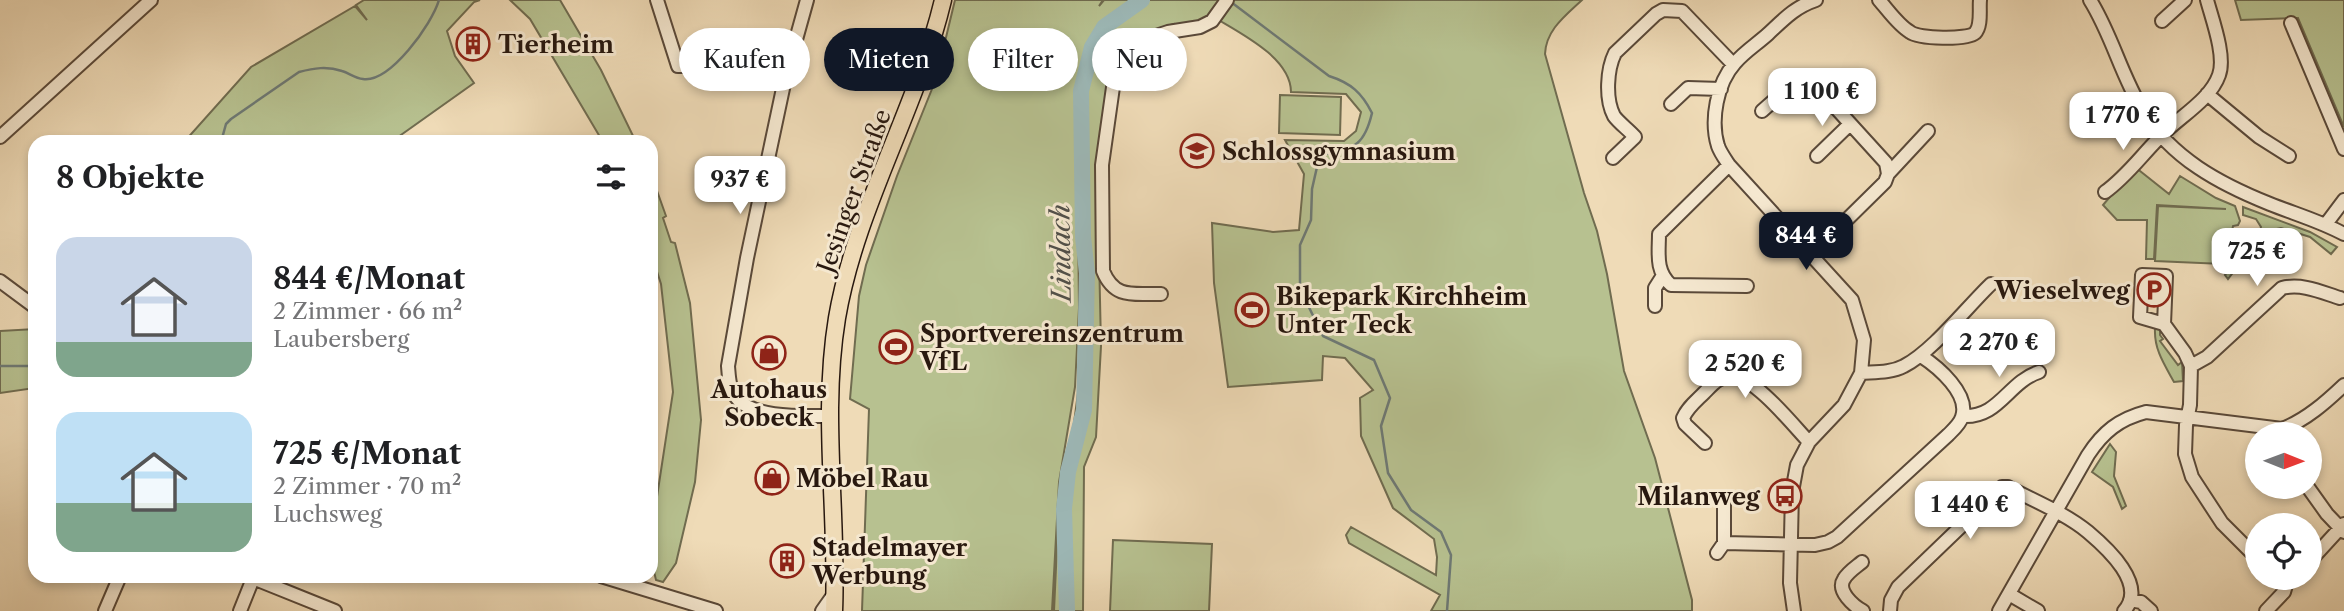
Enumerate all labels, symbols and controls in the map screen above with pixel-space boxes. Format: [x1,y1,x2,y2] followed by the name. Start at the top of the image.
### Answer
[454,25,492,63] building icon: Tierheim
[679,28,810,91] chip: Kaufen
[824,28,954,91] chip: Mieten
[968,28,1078,91] chip: Filter
[1092,28,1187,91] chip: Neu
[498,30,614,59] place label: Tierheim
[1757,68,1887,128] pin: 1 100 €
[1784,77,1860,105] text: 1 100 €
[2058,92,2188,152] pin: 1 770 €
[2085,101,2161,129] text: 1 770 €
[810,105,897,281] street label: Jesinger Straße
[1178,132,1216,170] school or university icon: Schlossgymnasium
[1222,137,1456,166] place label: Schlossgymnasium
[691,156,789,216] pin: 937 €
[592,158,630,196] icon: filters
[56,159,204,196] text: 8 Objekte
[710,165,770,193] text: 937 €
[1044,204,1078,304] water label: Lindach
[1757,212,1855,272] pin: 844 €
[1775,221,1837,249] text: 844 €
[2208,229,2306,288] pin: 725 €
[2228,237,2286,265] text: 725 €
[273,260,465,297] text: 844 €/Monat
[112,265,196,349] icon: home
[2135,271,2173,309] parking icon: Wieselweg
[1993,276,2131,305] place label: Wieselweg
[1276,282,1527,339] place label: Bikepark Kirchheim Unter Teck
[1233,291,1271,329] sports icon: Bikepark Kirchheim Unter Teck
[273,297,462,325] text: 2 Zimmer · 66 m²
[919,319,1184,376] place label: Sportvereinszentrum VfL
[1934,320,2064,379] pin: 2 270 €
[273,325,409,353] text: Laubersberg
[877,328,915,366] sports icon: Sportvereinszentrum VfL
[1959,328,2039,356] text: 2 270 €
[750,334,788,372] shop icon: Autohaus Sobeck
[1680,340,1810,400] pin: 2 520 €
[1705,349,1785,377] text: 2 520 €
[710,375,827,432] place label: Autohaus Sobeck
[2245,422,2322,499] north arrow
[2245,422,2322,590] map controls
[273,435,461,472] text: 725 €/Monat
[112,440,196,524] icon: home
[753,459,791,497] shop icon: Möbel Rau
[796,464,929,493] place label: Möbel Rau
[273,472,461,500] text: 2 Zimmer · 70 m²
[1766,477,1804,515] bus stop icon: Milanweg
[1637,482,1761,511] place label: Milanweg
[1905,482,2035,541] pin: 1 440 €
[1931,490,2009,518] text: 1 440 €
[273,500,382,528] text: Luchsweg
[2245,513,2322,590] button: locate
[811,533,968,590] place label: Stadelmayer Werbung
[768,542,806,580] building icon: Stadelmayer Werbung

